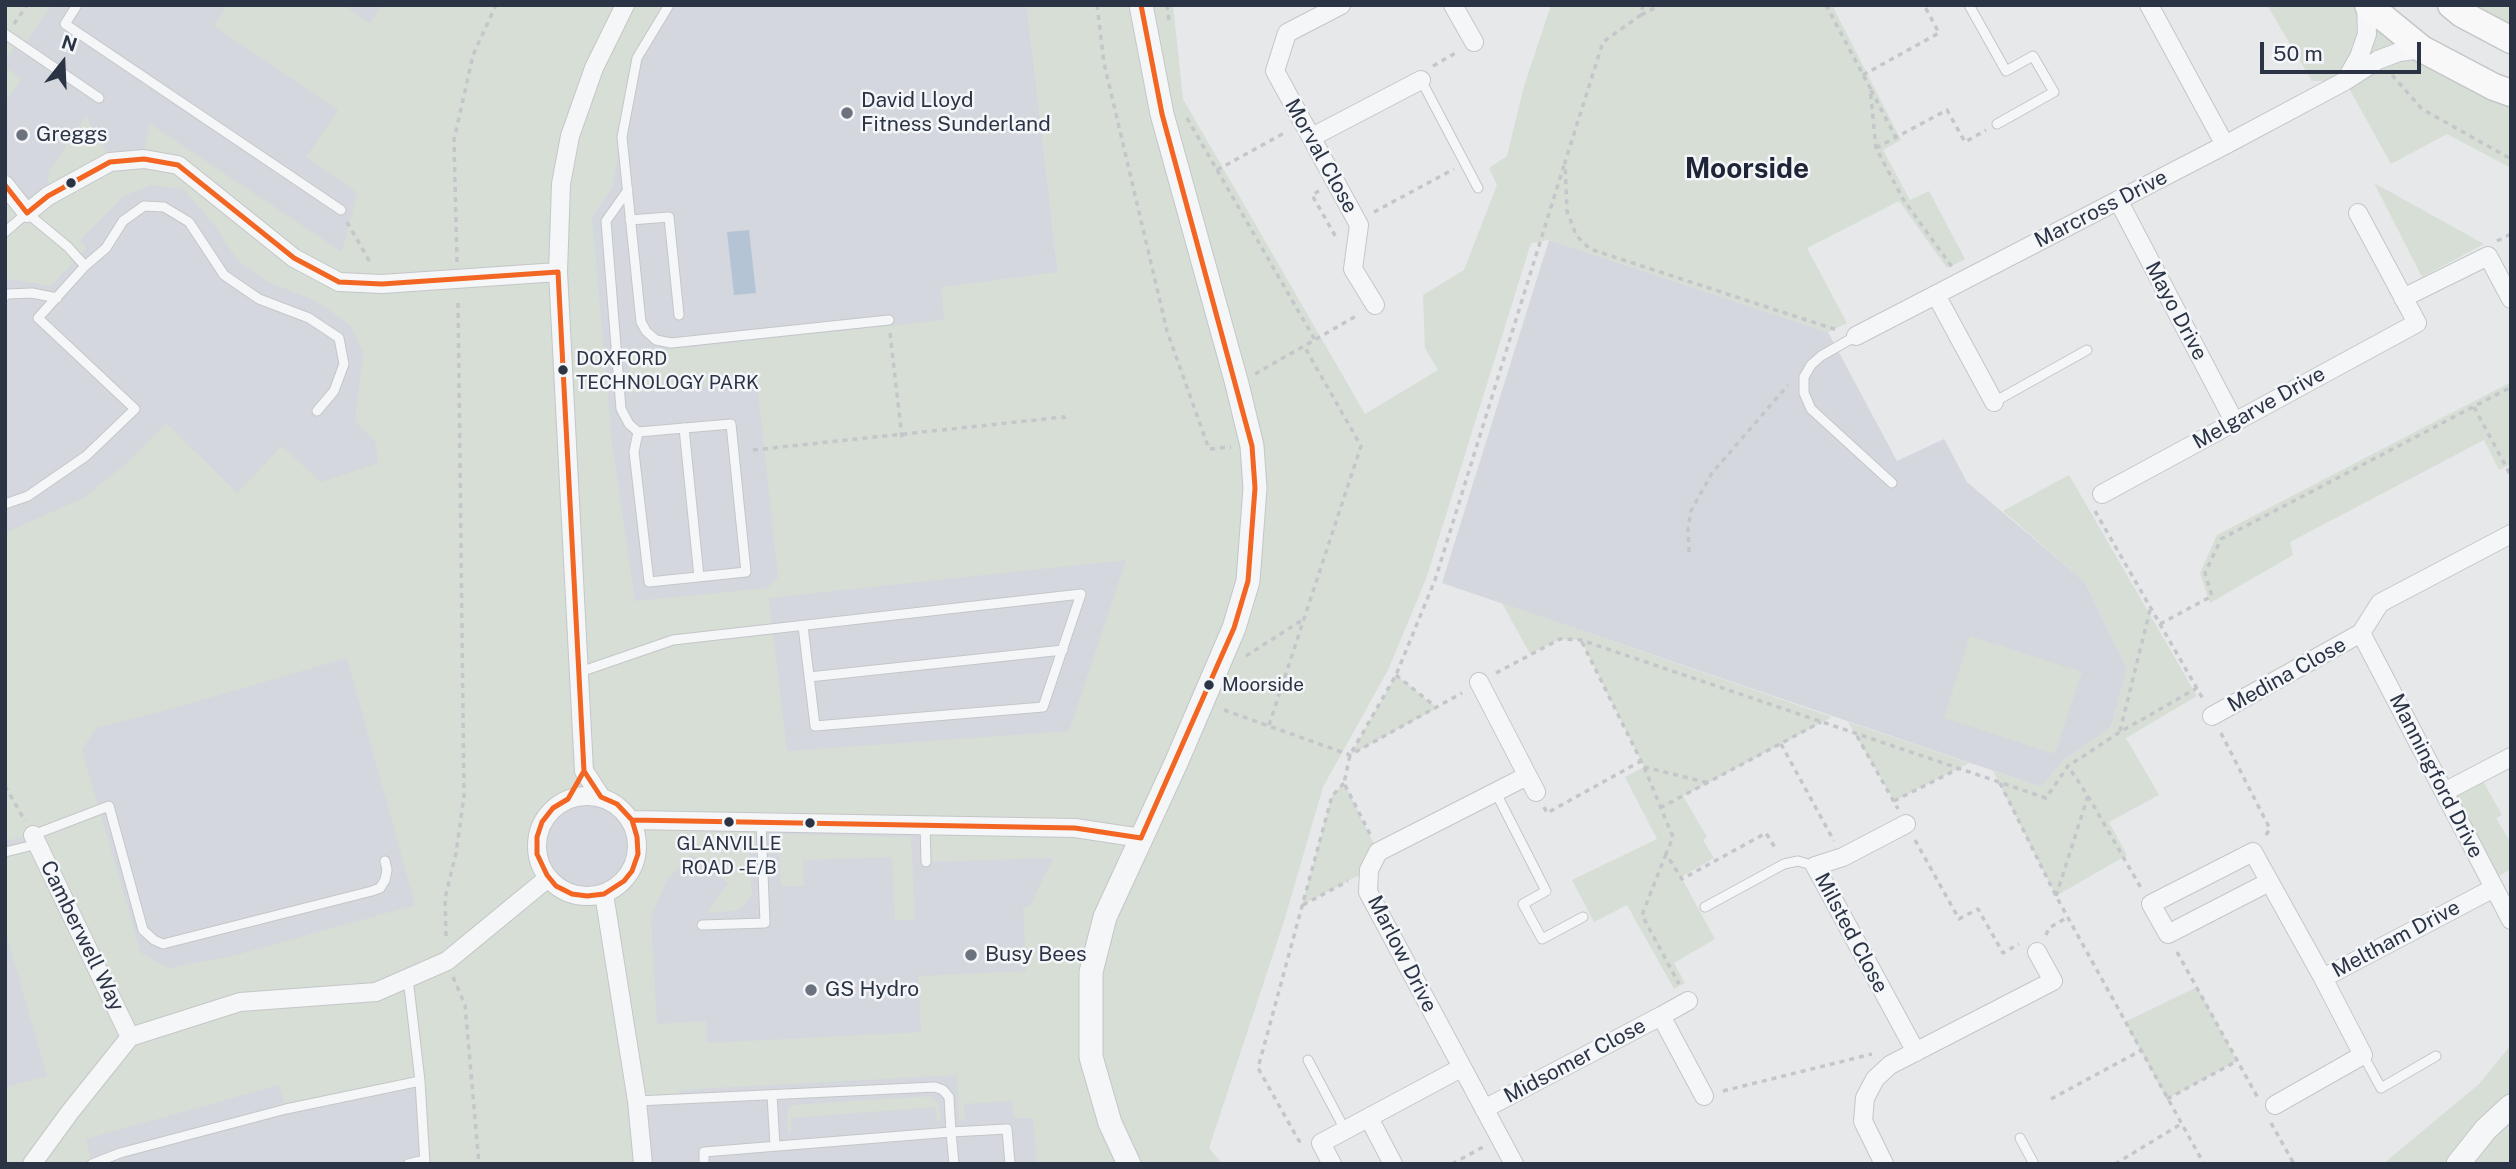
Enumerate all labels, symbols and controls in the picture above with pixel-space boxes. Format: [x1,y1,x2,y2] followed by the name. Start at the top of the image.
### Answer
[28,28,98,98] north arrow
[2264,28,2425,72] scale bar
[59,30,80,56] text: N
[2273,41,2323,66] text: 50 m
[861,88,1051,138] place label: David Lloyd Fitness Sunderland
[1279,94,1363,218] street label: Morval Close
[839,105,855,121] marker: David Lloyd Fitness Sunderland
[36,122,107,148] place label: Greggs
[14,127,30,143] marker: Greggs
[1685,152,1809,186] district label: Moorside
[2030,165,2172,253] street label: Marcross Drive
[64,176,78,190] unlabelled marker
[2140,257,2212,365] street label: Mayo Drive
[576,348,759,392] place label: DOXFORD TECHNOLOGY PARK
[2188,361,2330,455] street label: Melgarve Drive
[556,363,570,377] marker: DOXFORD TECHNOLOGY PARK
[2223,632,2351,718] street label: Medina Close
[1222,674,1304,696] place label: Moorside
[1202,678,1216,692] marker: Moorside
[2384,690,2488,862] street label: Manningford Drive
[722,815,736,829] marker: GLANVILLE ROAD -E/B
[803,816,817,830] unlabelled marker
[677,833,781,877] place label: GLANVILLE ROAD -E/B
[35,857,129,1015] street label: Camberwell Way
[1809,869,1893,997] street label: Milsted Close
[1362,891,1442,1017] street label: Marlow Drive
[2328,895,2464,983] street label: Meltham Drive
[985,942,1087,968] place label: Busy Bees
[963,947,979,963] marker: Busy Bees
[825,977,919,1003] place label: GS Hydro
[803,982,819,998] marker: GS Hydro
[1500,1013,1650,1109] street label: Midsomer Close

